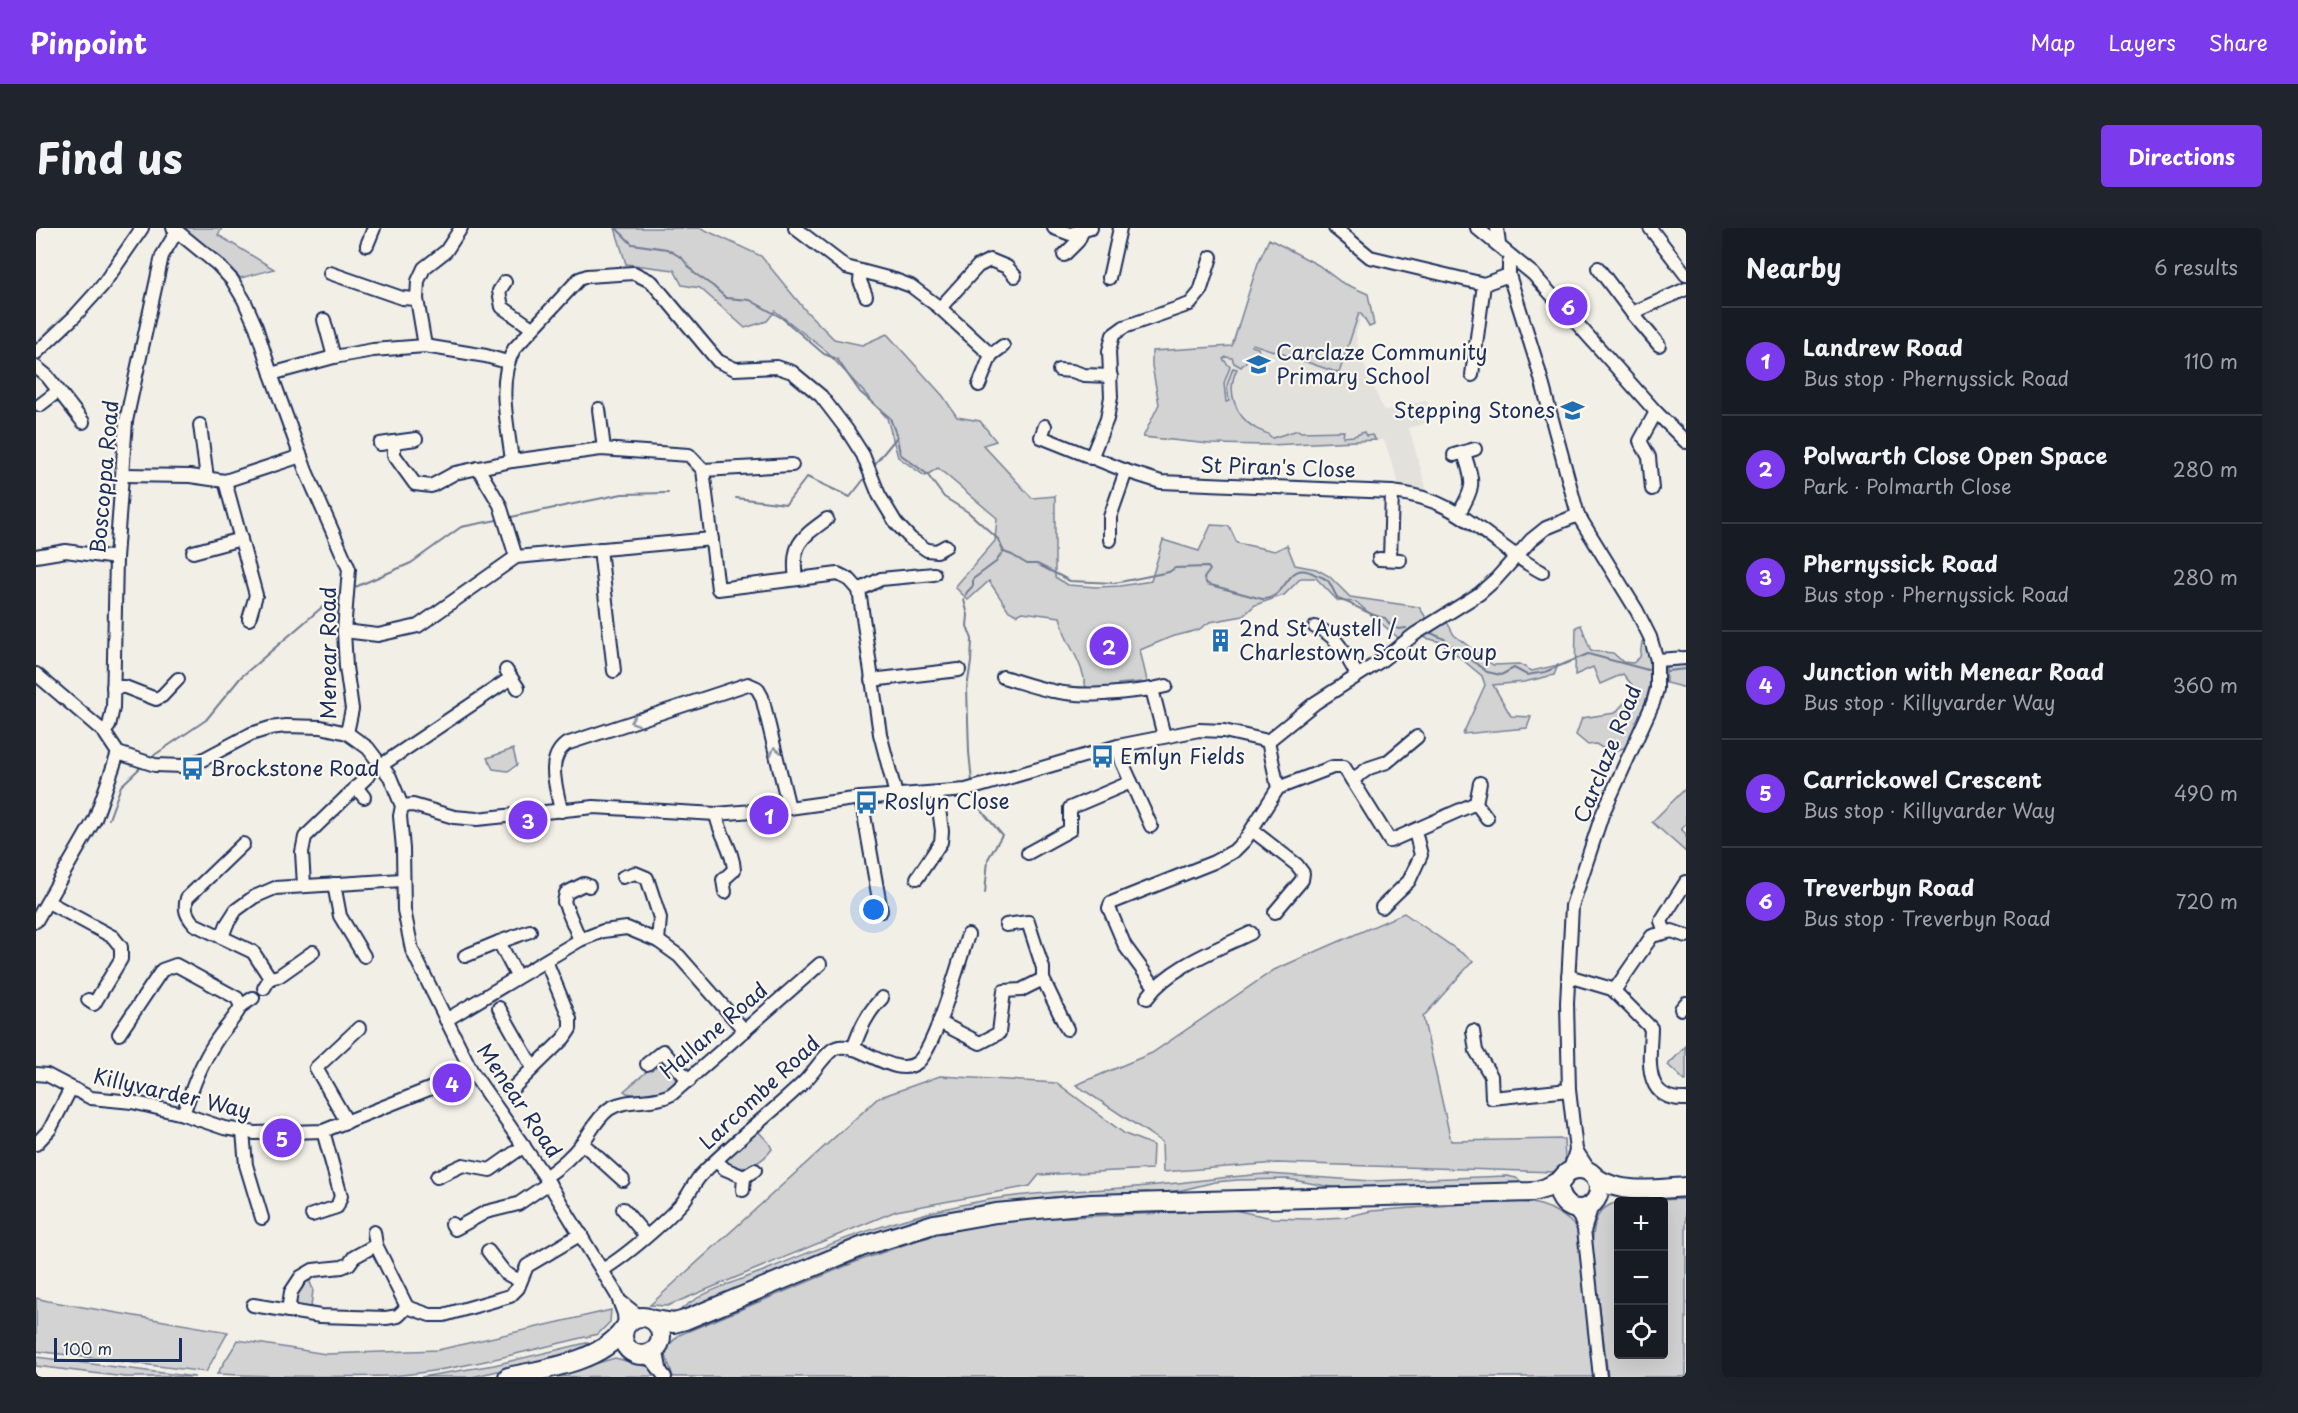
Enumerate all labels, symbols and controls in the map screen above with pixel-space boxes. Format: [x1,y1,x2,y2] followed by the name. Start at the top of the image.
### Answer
[30,21,147,64] text: Pinpoint
[2031,26,2075,58] text: Map
[2108,26,2176,58] text: Layers
[2209,26,2268,58] text: Share
[36,125,183,188] text: Find us
[2101,125,2262,187] button: Directions
[1746,248,1841,287] text: Nearby
[2154,252,2238,282] text: 6 results
[1548,284,1588,328] pin: 6
[1803,330,1963,363] text: Landrew Road
[1276,335,1488,391] place label: Carclaze Community Primary School
[1761,346,1770,376] text: 1
[2184,346,2238,376] text: 110 m
[1245,352,1271,378] school or university icon: Carclaze Community Primary School
[1803,363,2069,393] text: Bus stop · Phernyssick Road
[1394,393,1555,425] place label: Stepping Stones
[1560,398,1586,424] school or university icon: Stepping Stones
[80,399,126,555] street label: Boscoppa Road
[1803,438,2107,471] text: Polwarth Close Open Space
[1200,447,1356,485] street label: St Piran's Close
[1758,454,1773,484] text: 2
[2173,454,2238,484] text: 280 m
[1803,471,2012,501] text: Park · Polmarth Close
[1803,546,1998,579] text: Phernyssick Road
[1759,562,1772,592] text: 3
[2173,562,2238,592] text: 280 m
[1803,579,2069,609] text: Bus stop · Phernyssick Road
[311,587,343,719] street label: Menear Road
[1239,611,1497,667] place label: 2nd St Austell / Charlestown Scout Group
[1090,624,1128,668] pin: 2
[1208,628,1234,654] building icon: 2nd St Austell / Charlestown Scout Group
[1803,654,2104,687] text: Junction with Menear Road
[1759,670,1772,700] text: 4
[2172,670,2238,700] text: 360 m
[1564,679,1648,827] street label: Carclaze Road
[1803,687,2056,717] text: Bus stop · Killyvarder Way
[629,713,640,726] one-way arrow
[1120,739,1245,771] place label: Emlyn Fields
[1089,744,1115,770] bus stop icon: Emlyn Fields
[770,746,783,756] one-way arrow
[210,751,380,783] place label: Brockstone Road
[179,756,205,782] bus stop icon: Brockstone Road
[1803,762,2042,795] text: Carrickowel Crescent
[1759,778,1772,808] text: 5
[2174,778,2238,808] text: 490 m
[884,784,1010,816] place label: Roslyn Close
[853,789,879,815] bus stop icon: Roslyn Close
[750,792,788,838] pin: 1
[1803,795,2056,825] text: Bus stop · Killyvarder Way
[508,798,548,842] pin: 3
[1803,870,1974,903] text: Treverbyn Road
[1758,886,1773,916] text: 6
[2176,886,2238,916] text: 720 m
[859,895,888,924] your location
[1803,903,2051,933] text: Bus stop · Treverbyn Road
[652,973,774,1086] street label: Hallane Road
[691,1027,826,1156] street label: Larcombe Road
[470,1036,571,1164] street label: Menear Road
[90,1058,255,1126] street label: Killyvarder Way
[432,1060,472,1106] pin: 4
[262,1116,302,1160] pin: 5
[1614,1197,1668,1359] map controls
[1614,1197,1668,1251] button: +
[1614,1251,1668,1305] button: −
[1614,1305,1668,1359] button: locate
[54,1335,182,1362] scale bar
[63,1336,112,1360] text: 100 m

